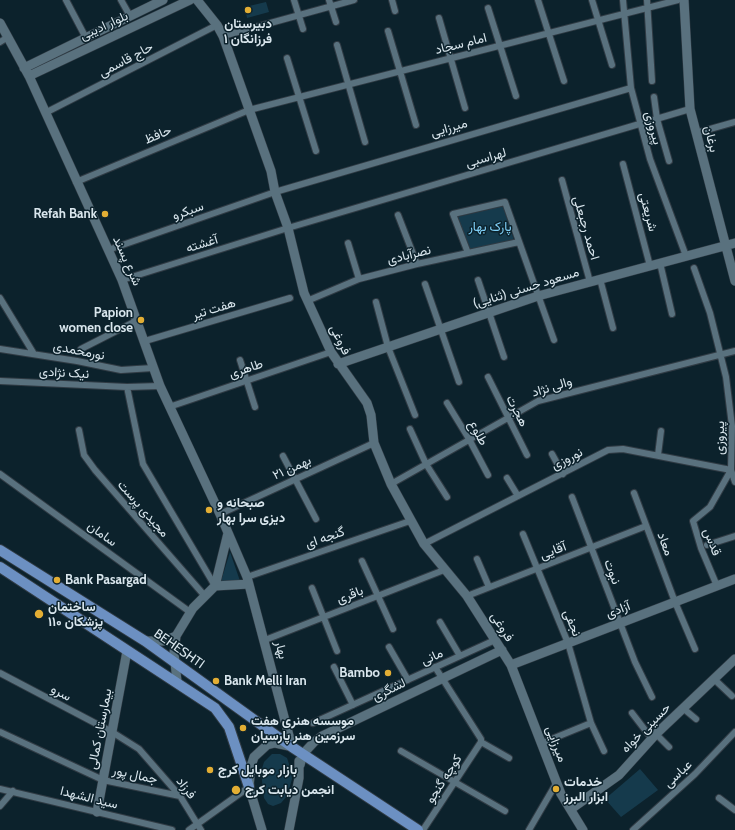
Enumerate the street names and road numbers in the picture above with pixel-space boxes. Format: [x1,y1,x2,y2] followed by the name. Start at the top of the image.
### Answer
[77,8,131,44] street label: بلوار ادیبی
[434,30,488,58] street label: امام سجاد
[96,39,156,81] street label: حاج قاسمی
[641,110,665,146] street label: پیروزی
[429,115,469,141] street label: میرزایی
[142,122,174,148] street label: حافظ
[700,124,722,154] street label: برغان
[464,145,508,171] street label: لهراسبی
[635,191,661,233] street label: شریعتی
[569,194,603,262] street label: احمد رجبعلی
[170,198,206,224] street label: سبکرو
[184,232,220,256] street label: آغشته
[109,234,145,288] street label: شرع پسند
[385,242,433,268] street label: نصرآبادی
[471,264,581,312] street label: مسعود حسنی (ثنایی)
[190,295,238,323] street label: هفت تیر
[326,322,354,358] street label: فروغی
[52,338,106,364] street label: نورمحمدی
[227,356,265,382] street label: طاهری
[39,364,89,382] street label: نیک نژادی
[530,373,574,401] street label: والی نژاد
[502,393,532,429] street label: هجرت
[465,418,491,448] street label: طلوع
[712,421,728,455] street label: پیروزی
[549,445,585,473] street label: نوروزی
[270,453,314,483] street label: ۲۱ بهمن
[114,477,172,541] street label: مجیدی پرست
[84,518,120,550] street label: سامان
[303,524,347,552] street label: گنجه ای
[700,526,724,558] street label: قدس
[654,530,676,558] street label: معاد
[538,539,568,563] street label: آقایی
[600,557,624,587] street label: نبوت
[334,583,366,607] street label: باقری
[604,598,632,622] street label: آزادی
[560,607,584,639] street label: نجفی
[487,609,517,645] street label: فروغی
[151,626,207,672] street label: BEHESHTI
[271,639,291,661] street label: بهار
[419,645,445,669] street label: مانی
[370,675,408,705] street label: لشگری
[48,681,74,705] street label: سرو
[85,687,115,771] street label: بیمارستان کمالی
[618,700,674,756] street label: حسینی خواه
[542,724,570,764] street label: میرزایی
[423,752,465,806] street label: کوچه گنجو
[660,757,696,791] street label: عباسی
[111,763,159,787] street label: جمال پور
[173,774,199,802] street label: فرزاد
[59,783,119,813] street label: سید الشهدا

